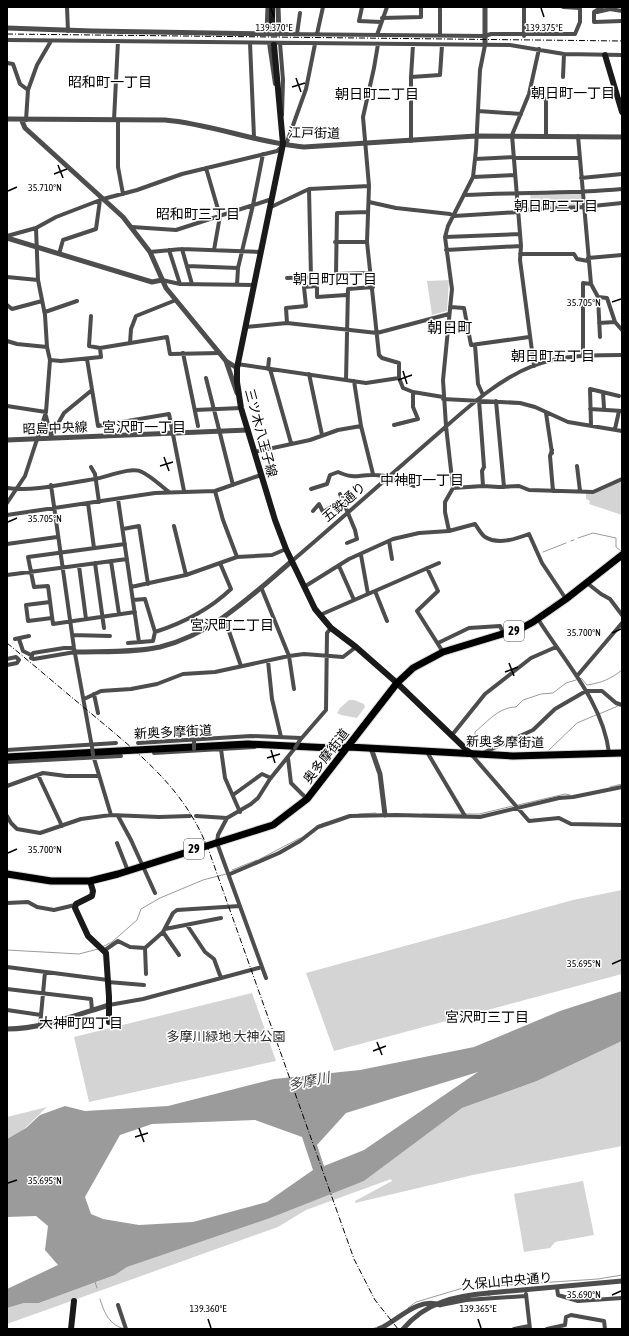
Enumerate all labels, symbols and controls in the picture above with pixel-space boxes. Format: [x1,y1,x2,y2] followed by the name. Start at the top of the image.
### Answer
[256,22,293,33] text: 139.370°E
[526,22,563,33] text: 139.375°E
[68,74,152,90] district label: 昭和町一丁目
[531,85,615,101] district label: 朝日町一丁目
[335,86,419,102] district label: 朝日町二丁目
[288,125,340,141] street label: 江戸街道
[28,182,62,193] text: 35.710°N
[514,198,598,214] district label: 朝日町三丁目
[156,206,240,222] district label: 昭和町三丁目
[293,271,377,287] district label: 朝日町四丁目
[567,297,601,308] text: 35.705°N
[427,319,473,336] district label: 朝日町
[511,348,595,364] district label: 朝日町五丁目
[242,387,280,479] street label: 三ツ木八王子線
[22,419,88,437] street label: 昭島中央線
[102,419,186,435] district label: 宮沢町一丁目
[380,472,464,488] district label: 中神町一丁目
[319,479,369,525] street label: 五鉄通り
[28,513,62,524] text: 35.705°N
[190,617,274,633] district label: 宮沢町二丁目
[504,621,524,641] road number: 29
[567,627,601,638] text: 35.700°N
[134,722,212,742] street label: 新奥多摩街道
[300,726,352,786] street label: 奥多摩街道
[466,734,544,750] street label: 新奥多摩街道
[184,839,204,859] road number: 29
[28,844,62,855] text: 35.700°N
[567,958,601,969] text: 35.695°N
[445,1009,529,1025] district label: 宮沢町三丁目
[39,1015,123,1031] district label: 大神町四丁目
[167,1029,285,1044] park label: 多摩川緑地 大神公園
[287,1069,333,1093] water label: 多摩川
[28,1175,62,1186] text: 35.695°N
[461,1270,553,1292] street label: 久保山中央通り
[567,1289,601,1300] text: 35.690°N
[190,1303,227,1314] text: 139.360°E
[460,1303,497,1314] text: 139.365°E

